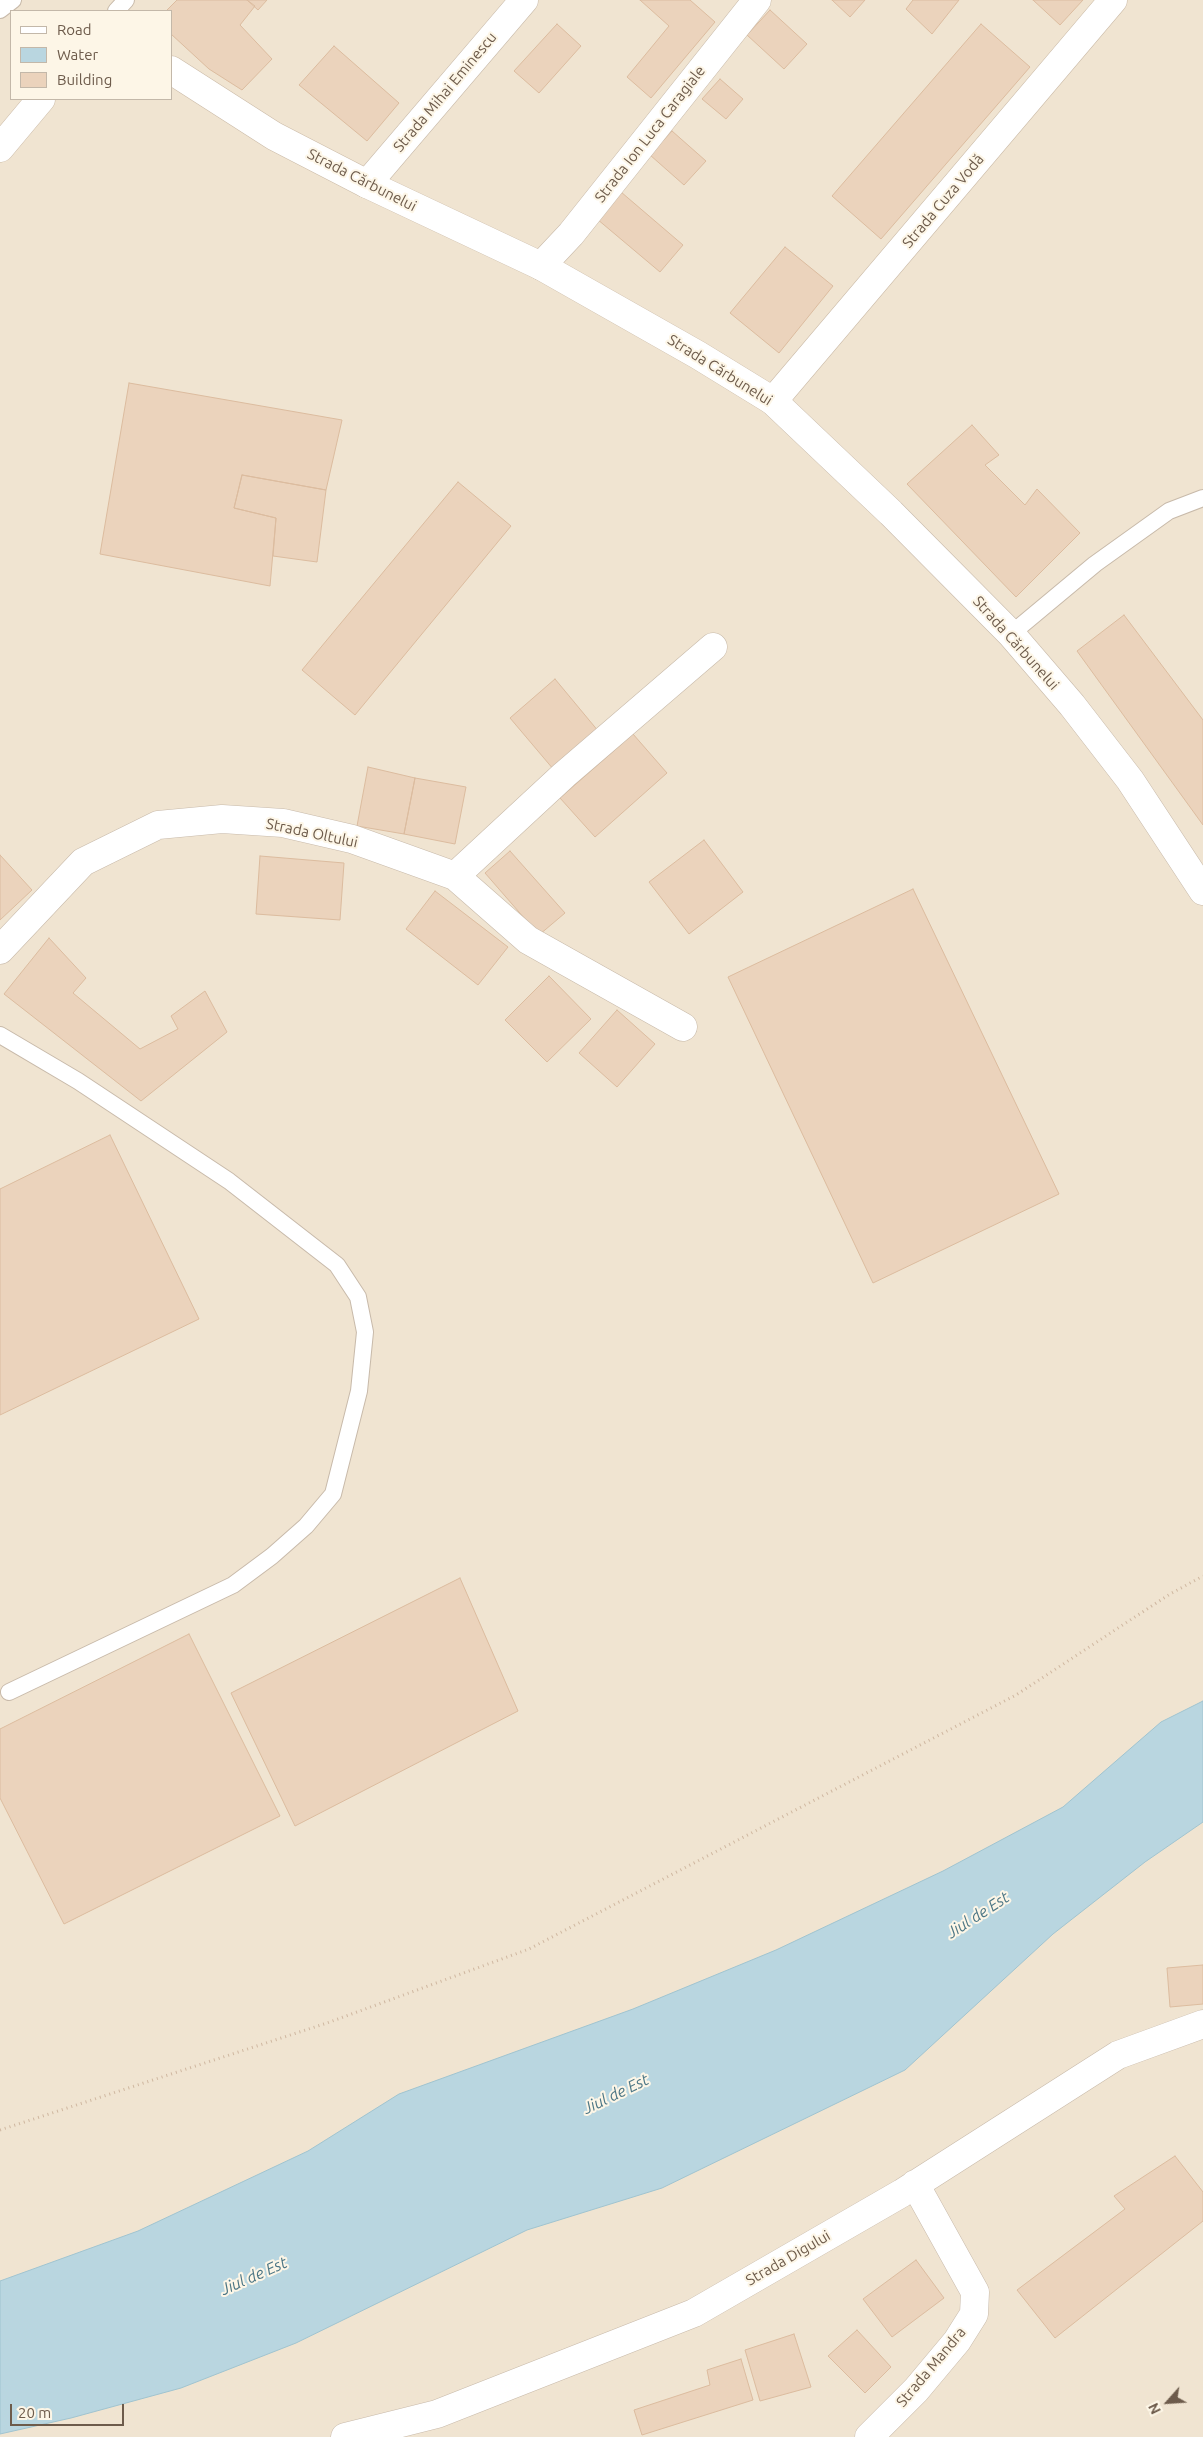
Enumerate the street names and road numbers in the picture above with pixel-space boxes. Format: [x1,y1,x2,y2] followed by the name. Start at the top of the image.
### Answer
[390,28,500,156] street label: Strada Mihai Eminescu
[591,62,709,206] street label: Strada Ion Luca Caragiale
[304,145,420,215] street label: Strada Cărbunelui
[899,150,987,252] street label: Strada Cuza Vodă
[664,331,776,409] street label: Strada Cărbunelui
[969,592,1063,694] street label: Strada Cărbunelui
[265,815,359,851] street label: Strada Oltului
[743,2227,833,2289] street label: Strada Digului
[892,2323,970,2411] street label: Strada Mandra

